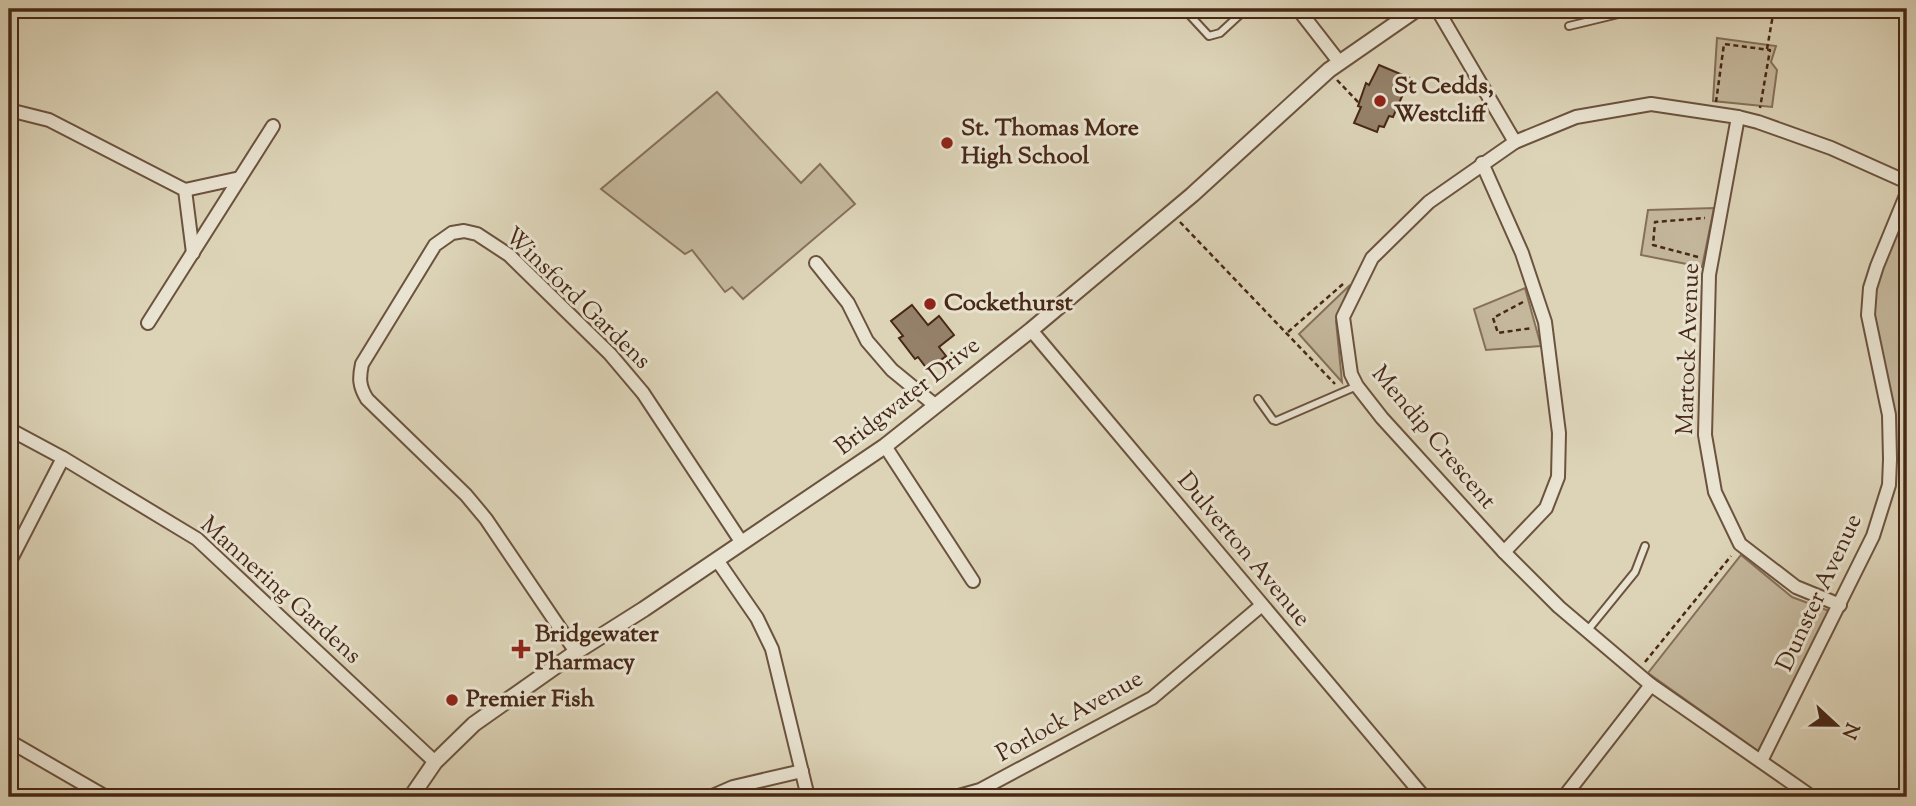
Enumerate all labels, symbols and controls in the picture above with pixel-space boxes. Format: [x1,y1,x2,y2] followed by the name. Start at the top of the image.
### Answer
[1394,70,1494,132] place label: St Cedds, Westcliff
[1372,93,1388,109] marker: St Cedds, Westcliff
[961,112,1139,174] place label: St. Thomas More High School
[939,135,955,151] marker: St. Thomas More High School
[496,220,658,378] street label: Winsford Gardens
[1669,262,1709,436] street label: Martock Avenue
[944,287,1074,321] place label: Cockethurst
[922,296,938,312] marker: Cockethurst
[828,329,988,465] street label: Bridgwater Drive
[1363,359,1503,517] street label: Mendip Crescent
[1168,465,1318,635] street label: Dulverton Avenue
[192,509,368,673] street label: Mannering Gardens
[1769,509,1871,677] street label: Dunster Avenue
[535,618,660,680] place label: Bridgewater Pharmacy
[513,641,529,657] marker: Bridgewater Pharmacy
[990,663,1150,771] street label: Porlock Avenue
[466,683,595,717] place label: Premier Fish
[1800,690,1870,760] north arrow
[444,692,460,708] marker: Premier Fish
[1834,718,1865,743] text: N

